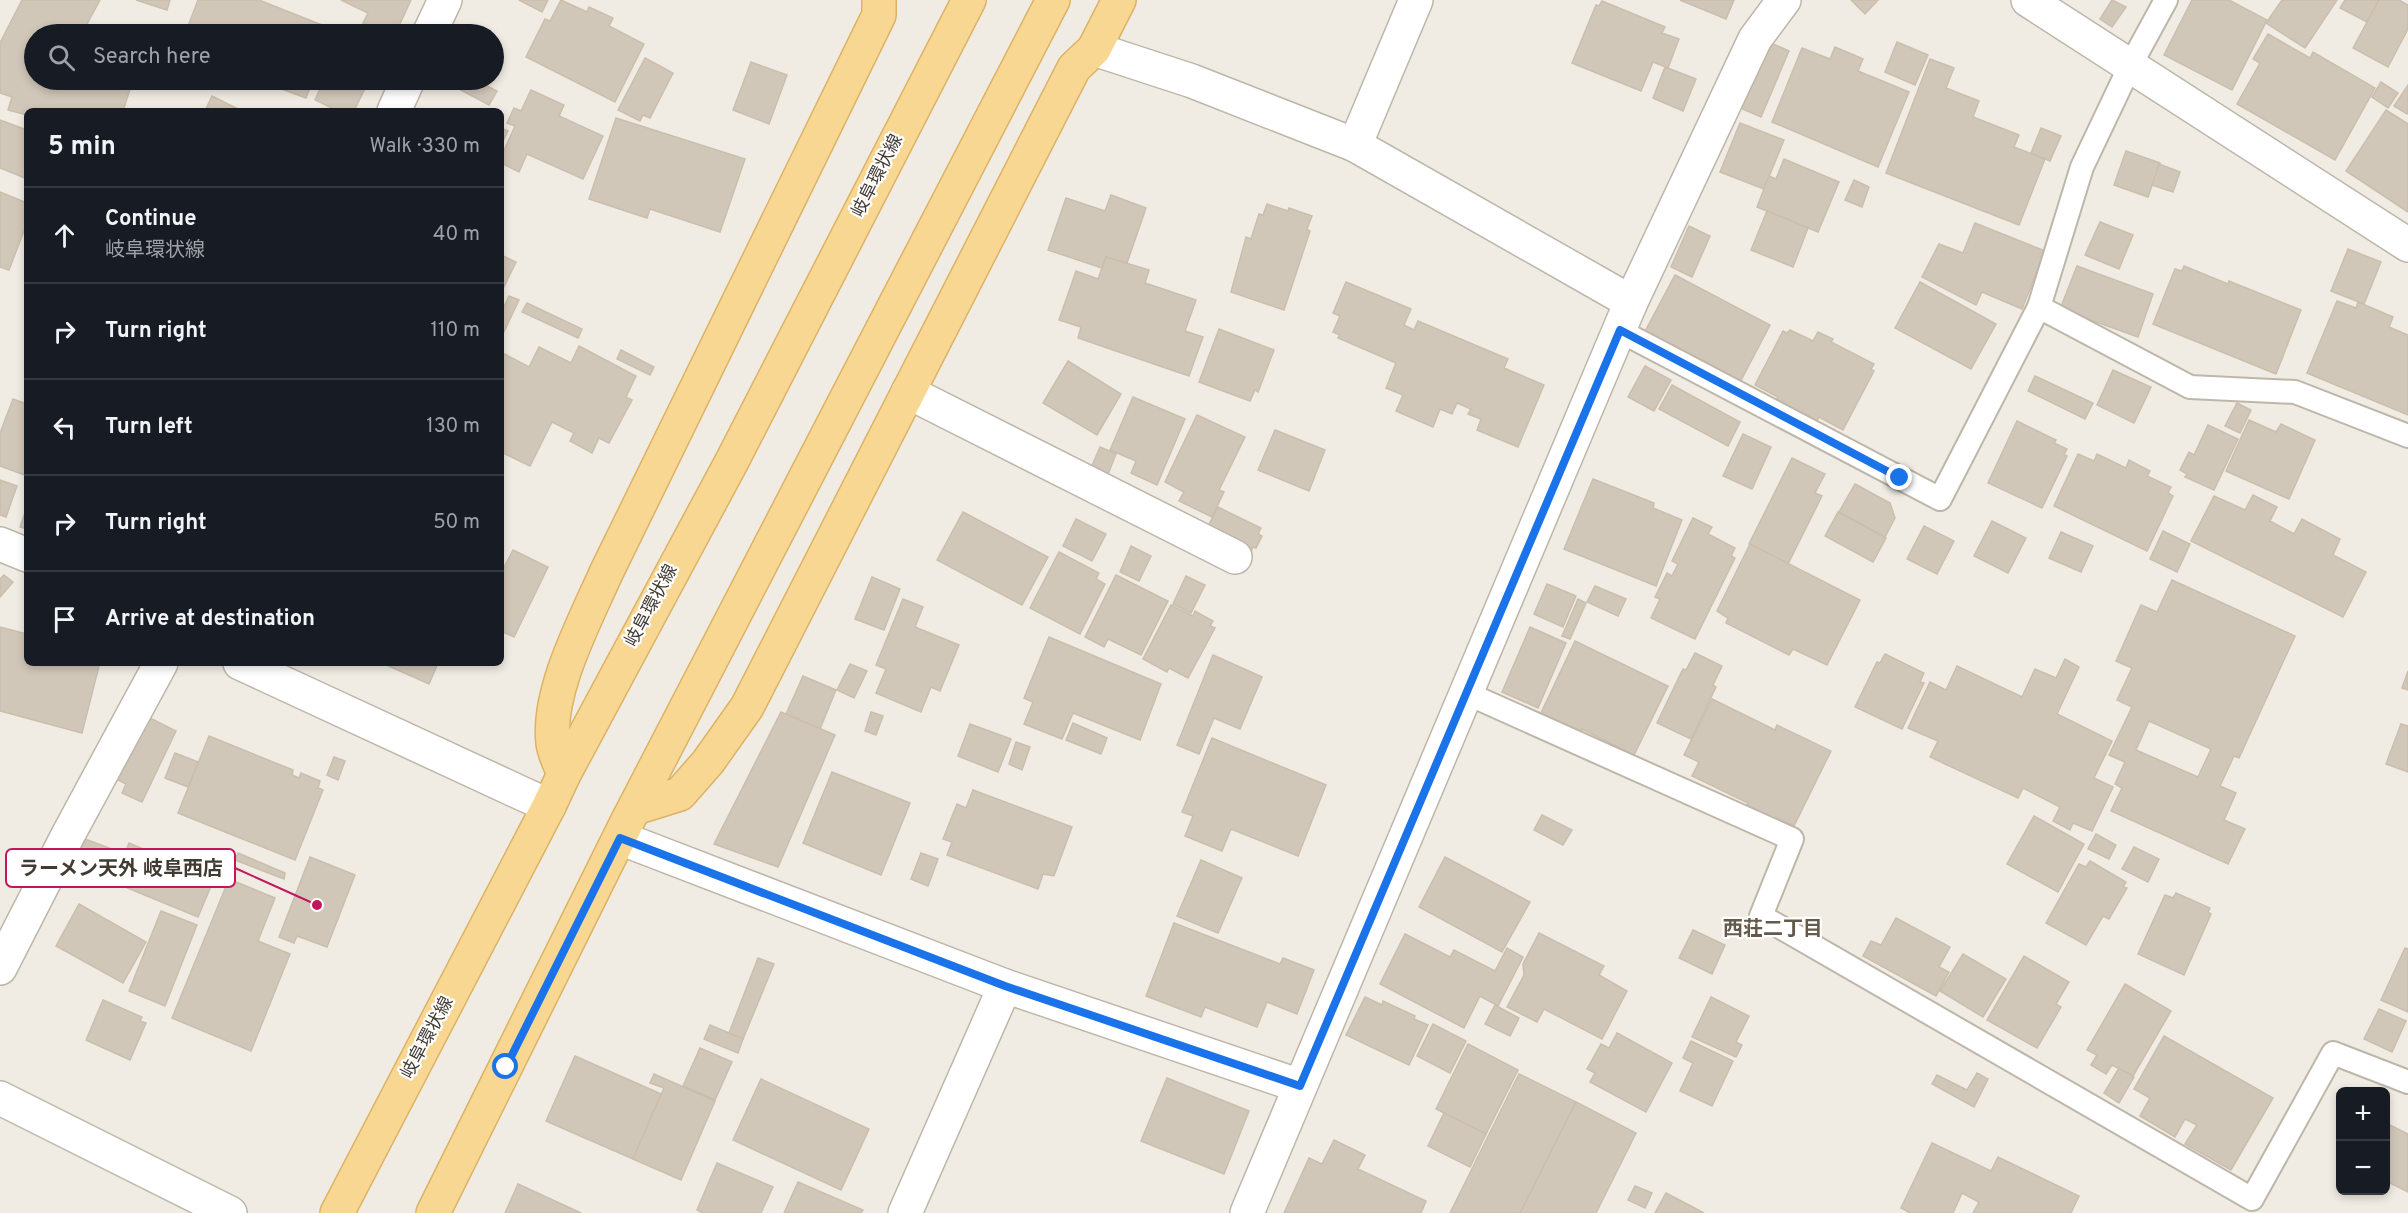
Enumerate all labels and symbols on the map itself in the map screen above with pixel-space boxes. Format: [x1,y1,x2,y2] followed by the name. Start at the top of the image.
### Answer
[847,131,909,221] street label: 岐阜環状線
[1886,464,1912,490] route end
[621,561,683,651] street label: 岐阜環状線
[6,849,235,887] callout: ラーメン天外 岐阜西店
[19,857,223,883] text: ラーメン天外 岐阜西店
[1723,917,1823,943] district label: 西荘二丁目
[397,993,459,1083] street label: 岐阜環状線
[492,1053,518,1079] route start

